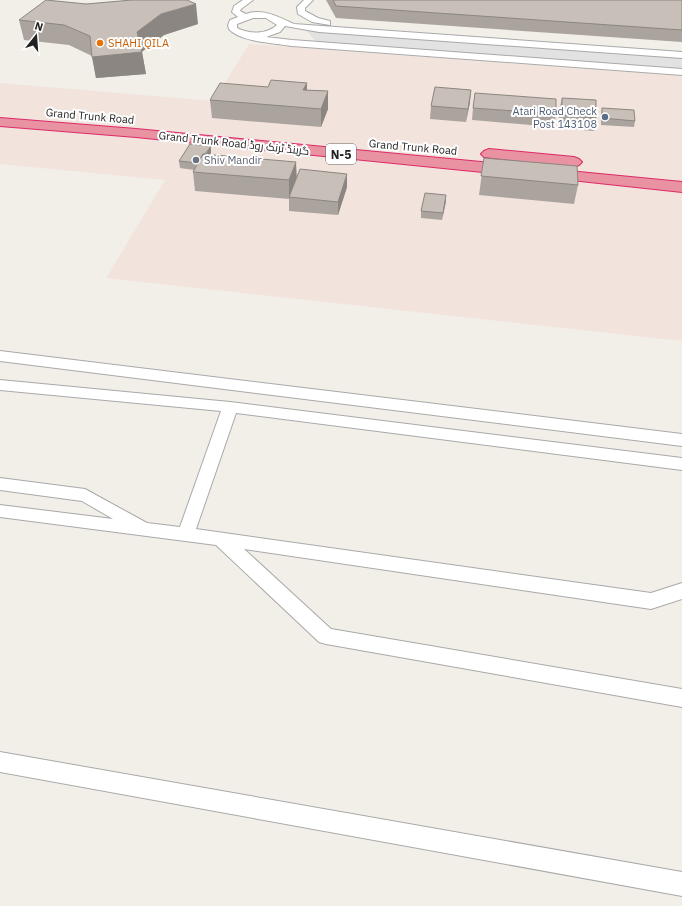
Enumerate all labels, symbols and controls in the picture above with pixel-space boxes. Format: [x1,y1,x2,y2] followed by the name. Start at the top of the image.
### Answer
[16,16,56,56] north arrow
[33,19,45,34] text: N
[108,36,169,50] place label: SHAHI QILA
[95,38,105,48] marker: SHAHI QILA
[513,104,597,131] place label: Atari Road Check Post 143108
[45,105,135,127] street label: Grand Trunk Road
[600,112,610,122] marker: Atari Road Check Post 143108
[158,128,310,158] street label: Grand Trunk Road گرینڈ ٹرنک روڈ
[368,136,458,158] street label: Grand Trunk Road
[326,144,356,164] road number: N-5
[204,153,262,167] place label: Shiv Mandir
[191,155,201,165] marker: Shiv Mandir

